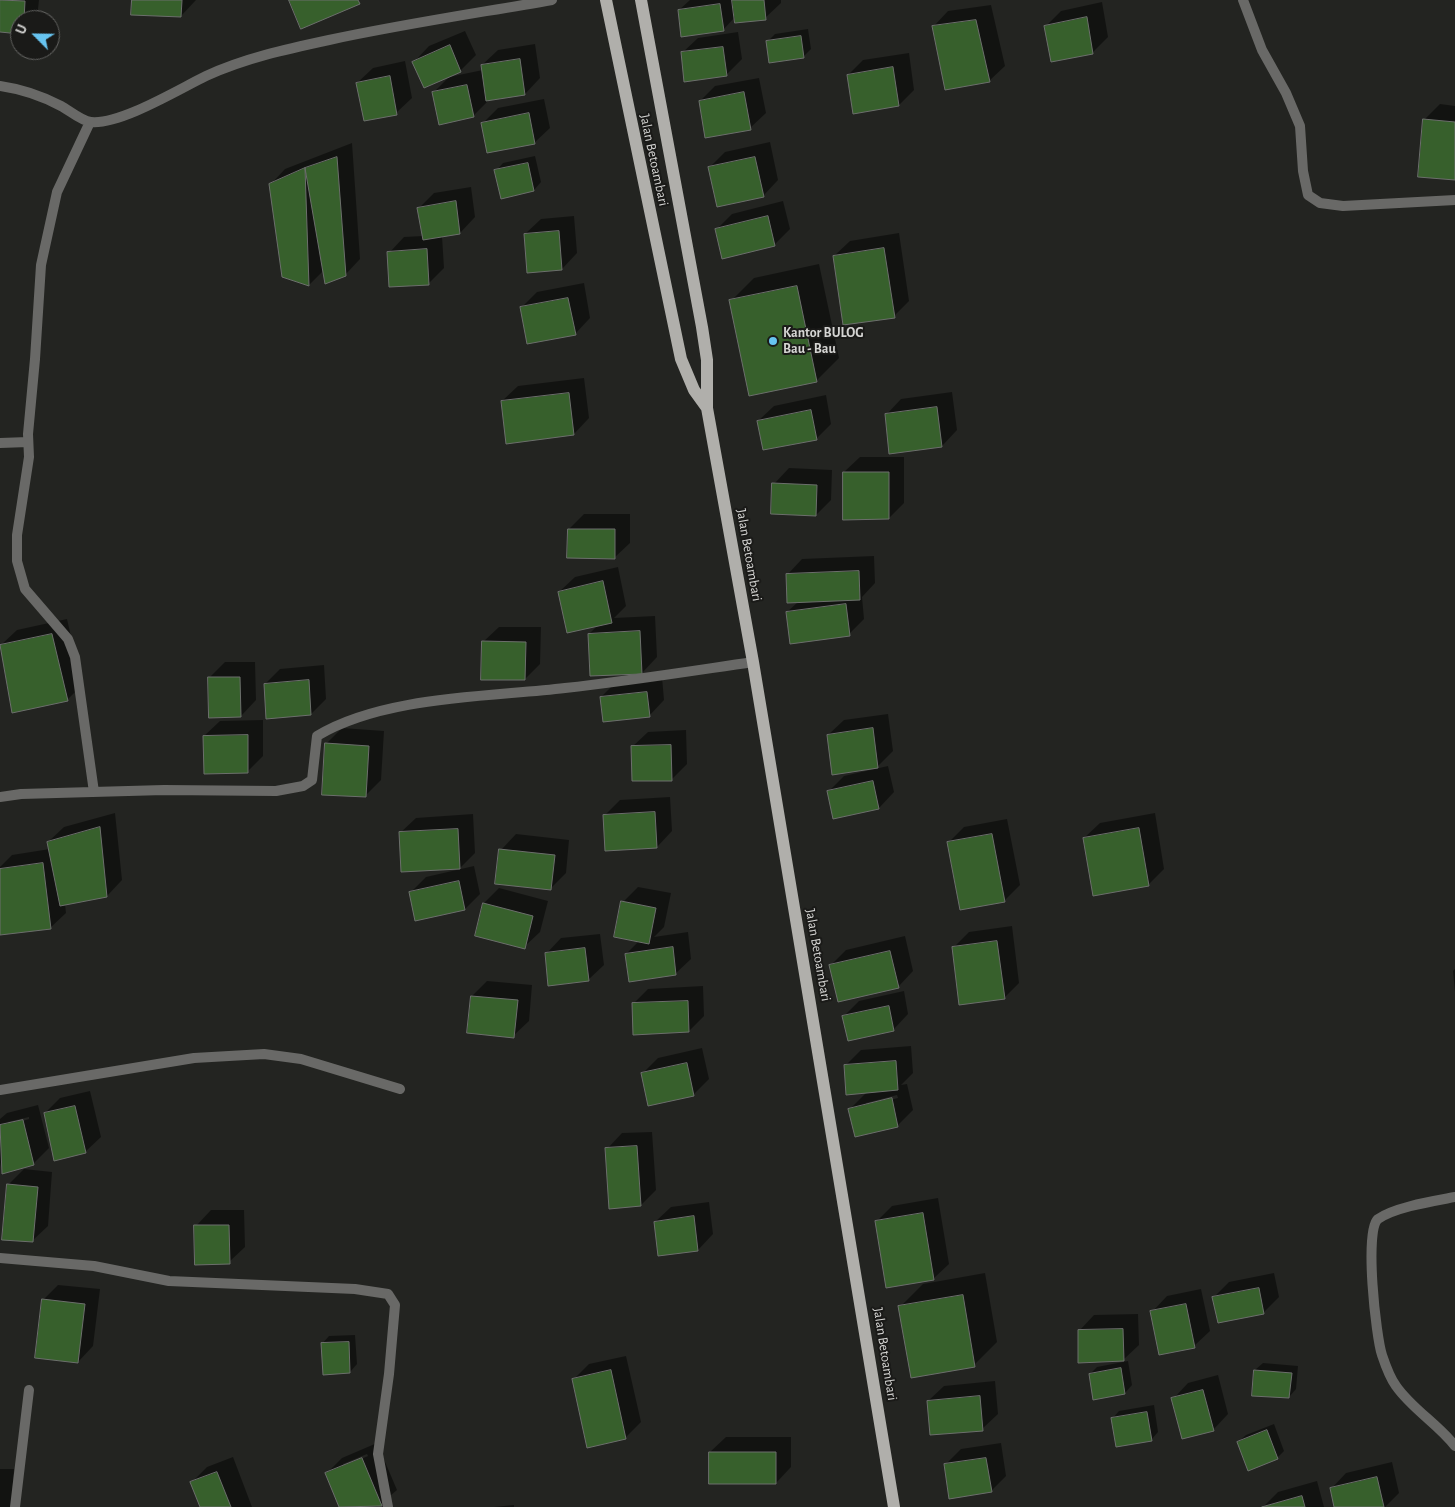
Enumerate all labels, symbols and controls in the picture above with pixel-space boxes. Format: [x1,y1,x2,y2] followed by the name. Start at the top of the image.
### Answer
[10,10,60,60] north arrow
[14,23,30,36] text: U
[636,112,672,208] street label: Jalan Betoambari
[783,325,864,358] place label: Kantor BULOG Bau - Bau
[767,335,779,347] marker: Kantor BULOG Bau - Bau
[733,507,765,603] street label: Jalan Betoambari
[802,907,834,1003] street label: Jalan Betoambari
[869,1306,901,1402] street label: Jalan Betoambari

